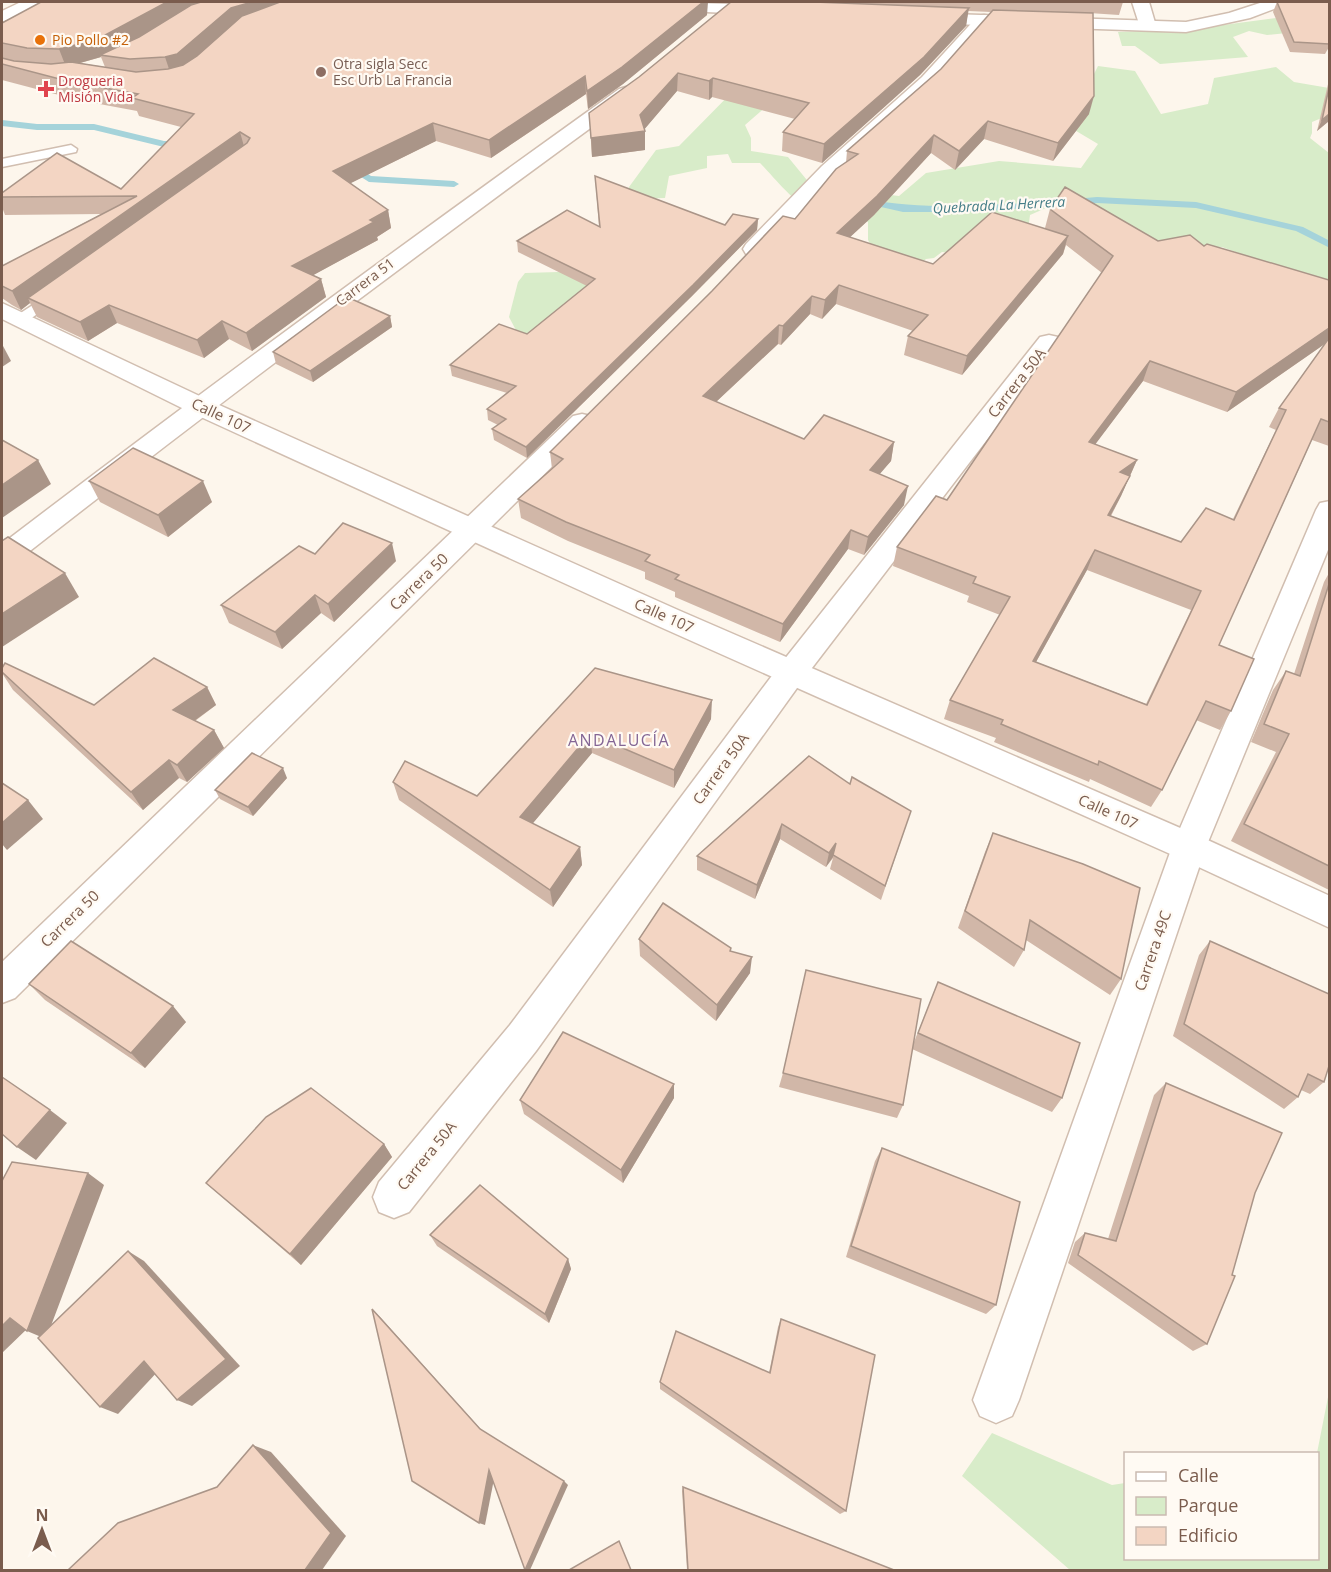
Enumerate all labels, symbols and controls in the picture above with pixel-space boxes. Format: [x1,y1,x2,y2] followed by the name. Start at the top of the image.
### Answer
[52,30,129,49] place label: Pio Pollo #2
[33,33,47,47] marker: Pio Pollo #2
[333,54,452,89] place label: Otra sigla Secc Esc Urb La Francia
[314,65,328,79] marker: Otra sigla Secc Esc Urb La Francia
[58,71,133,106] place label: Drogueria Misión Vida
[39,82,53,96] marker: Drogueria Misión Vida
[932,192,1066,217] water label: Quebrada La Herrera
[331,253,398,310] street label: Carrera 51
[983,343,1050,421] street label: Carrera 50A
[188,393,254,438] street label: Calle 107
[385,548,452,614] street label: Carrera 50
[631,593,697,637] street label: Calle 107
[688,728,753,808] street label: Carrera 50A
[568,729,670,751] district label: ANDALUCÍA
[1075,789,1141,833] street label: Calle 107
[36,885,103,951] street label: Carrera 50
[1129,908,1175,993] street label: Carrera 49C
[392,1116,461,1194] street label: Carrera 50A
[1124,1452,1319,1560] legend
[1178,1463,1219,1487] text: Calle
[1178,1493,1238,1517] text: Parque
[12,1500,72,1560] north arrow
[35,1504,49,1526] text: N
[1178,1523,1238,1547] text: Edificio

